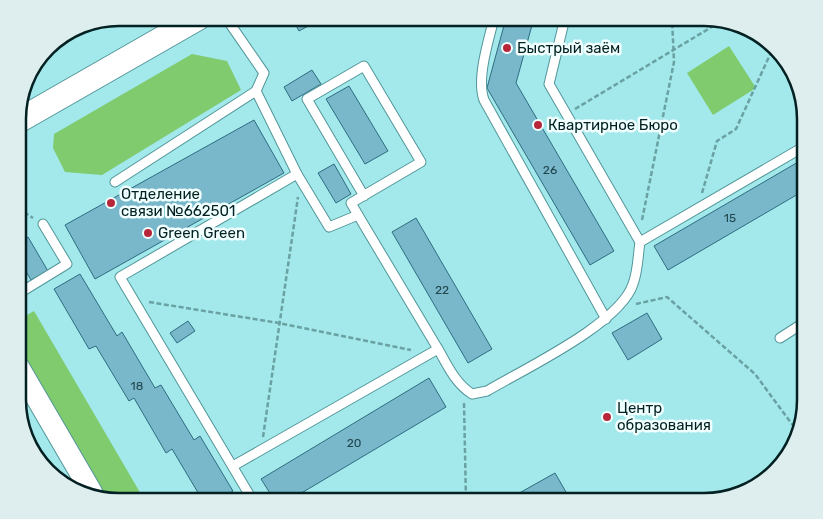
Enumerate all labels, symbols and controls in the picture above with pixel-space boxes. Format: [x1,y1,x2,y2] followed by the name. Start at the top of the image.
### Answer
[517,39,620,57] place label: Быстрый заём
[501,42,513,54] marker: Быстрый заём
[548,116,678,134] place label: Квартирное Бюро
[532,119,544,131] marker: Квартирное Бюро
[543,163,557,177] house number: 26
[121,185,235,220] place label: Отделение связи №662501
[105,197,117,209] marker: Отделение связи №662501
[724,211,736,225] house number: 15
[158,224,245,242] place label: Green Green
[142,227,154,239] marker: Green Green
[435,283,449,297] house number: 22
[131,379,143,393] house number: 18
[617,399,711,434] place label: Центр образования
[601,411,613,423] marker: Центр образования
[347,436,361,450] house number: 20

